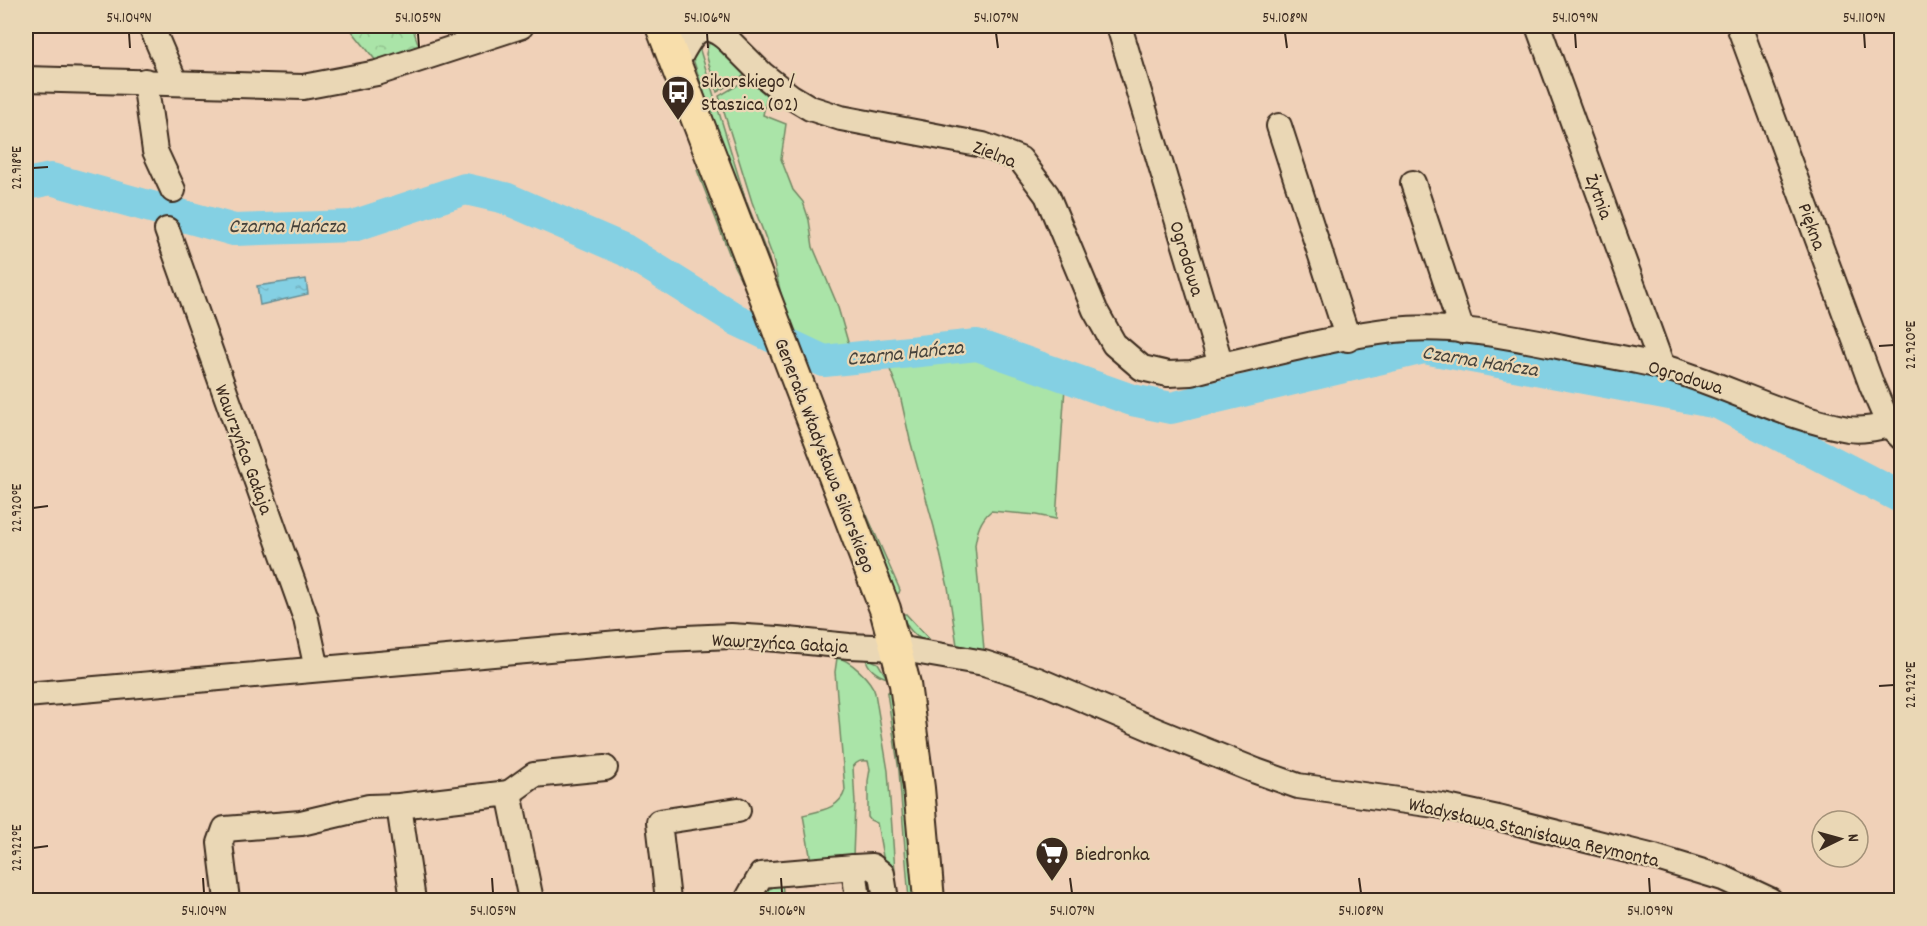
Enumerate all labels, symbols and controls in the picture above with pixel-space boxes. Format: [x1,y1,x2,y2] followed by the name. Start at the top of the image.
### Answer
[106,8,152,30] text: 54.104°N
[395,8,441,30] text: 54.105°N
[684,8,730,30] text: 54.106°N
[973,8,1019,30] text: 54.107°N
[1262,8,1308,30] text: 54.108°N
[1552,8,1598,30] text: 54.109°N
[1843,8,1885,30] text: 54.110°N
[701,69,798,120] place label: Sikorskiego / Staszica (02)
[660,74,696,121] bus stop icon: Sikorskiego / Staszica (02)
[968,134,1020,177] street label: Zielna
[7,146,29,190] text: 22.918°E
[1576,170,1619,224] street label: Żytnia
[1789,200,1832,255] street label: Piękna
[229,213,347,243] water label: Czarna Hańcza
[1160,218,1210,300] street label: Ogrodowa
[1901,320,1923,369] text: 22.920°E
[846,334,966,376] water label: Czarna Hańcza
[765,335,881,578] street label: Generała Władysława Sikorskiego
[1419,339,1541,387] water label: Czarna Hańcza
[1644,354,1727,404] street label: Ogrodowa
[206,381,279,520] street label: Wawrzyńca Gałaja
[7,483,29,532] text: 22.920°E
[711,627,849,663] street label: Wawrzyńca Gałaja
[1901,661,1923,709] text: 22.922°E
[1405,791,1662,877] street label: Władysława Stanisława Reymonta
[1810,809,1870,869] north arrow
[7,824,29,872] text: 22.922°E
[1841,833,1864,843] text: N
[1034,835,1070,882] supermarket icon: Biedronka
[1075,842,1150,870] place label: Biedronka
[181,901,227,923] text: 54.104°N
[470,901,516,923] text: 54.105°N
[759,901,805,923] text: 54.106°N
[1049,901,1095,923] text: 54.107°N
[1338,901,1384,923] text: 54.108°N
[1627,901,1673,923] text: 54.109°N

